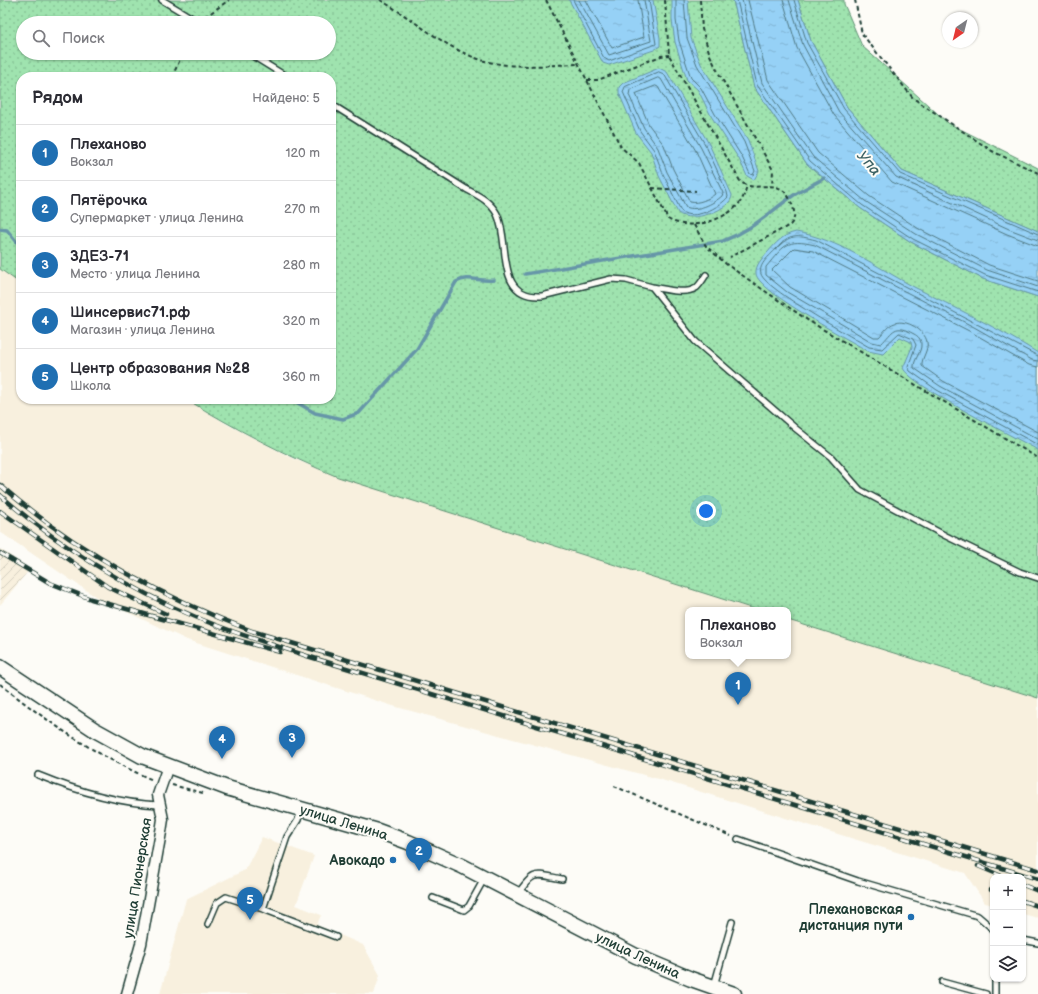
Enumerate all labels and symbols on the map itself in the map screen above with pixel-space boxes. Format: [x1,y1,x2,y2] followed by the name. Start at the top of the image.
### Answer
[942,12,978,48] north arrow
[852,147,885,180] water label: Упа
[696,501,716,521] your location
[725,672,751,705] pin: 1
[279,725,305,758] pin: 3
[209,726,235,759] pin: 4
[298,801,391,844] street label: улица Ленина
[120,816,155,940] street label: улица Пионерская
[406,838,432,871] pin: 2
[329,852,385,869] place label: Авокадо
[388,855,398,865] marker: Авокадо
[237,887,263,920] pin: 5
[798,901,903,934] place label: Плехановская дистанция пути
[906,912,916,922] marker: Плехановская дистанция пути
[593,928,683,983] street label: улица Ленина

